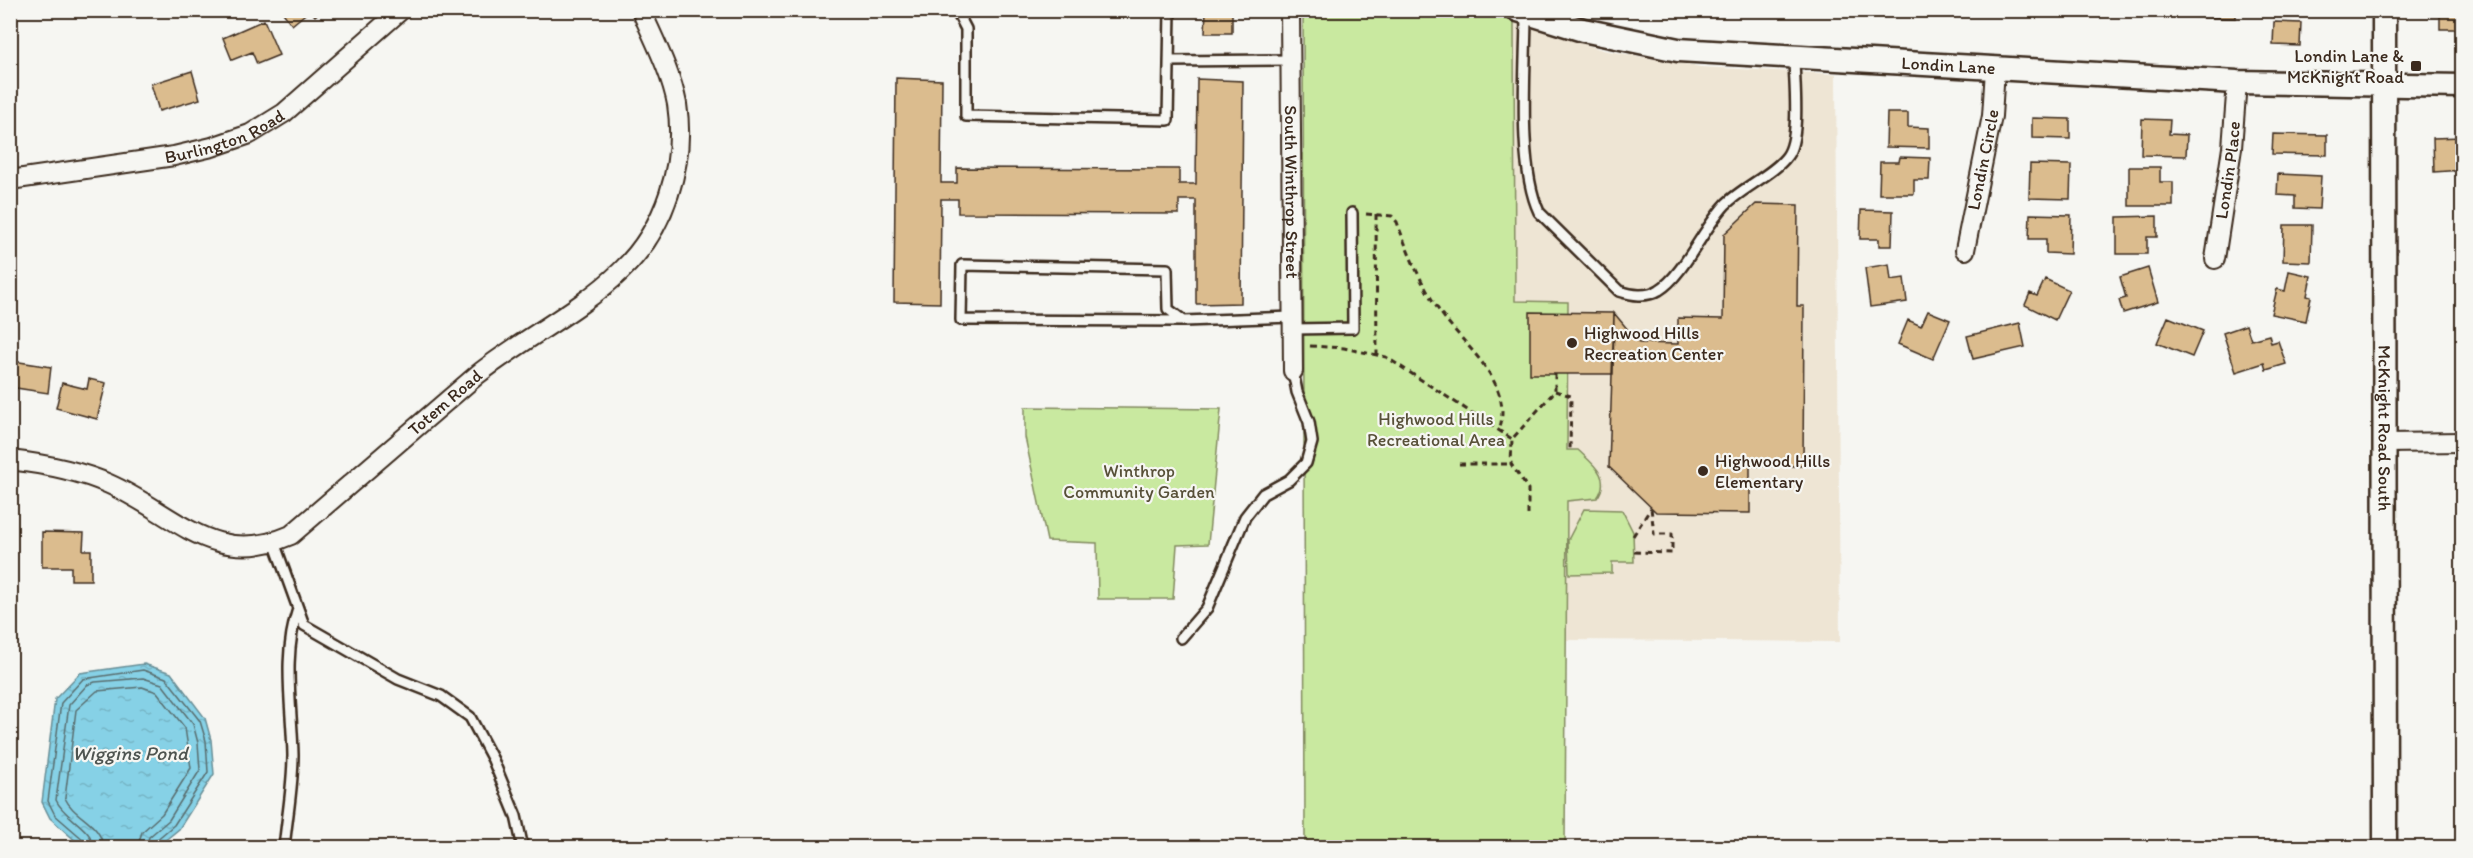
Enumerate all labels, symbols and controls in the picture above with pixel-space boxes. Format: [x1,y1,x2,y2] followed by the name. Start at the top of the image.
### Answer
[2287,45,2404,88] place label: Londin Lane & McKnight Road
[1901,52,1996,79] street label: Londin Lane
[2409,59,2423,73] marker: Londin Lane & McKnight Road
[163,104,289,168] street label: Burlington Road
[1280,105,1303,279] street label: South Winthrop Street
[1962,109,2003,212] street label: Londin Circle
[2210,120,2245,220] street label: Londin Place
[1584,322,1724,365] place label: Highwood Hills Recreation Center
[1565,336,1579,350] marker: Highwood Hills Recreation Center
[2373,345,2396,511] street label: McKnight Road South
[403,364,487,440] street label: Totem Road
[1367,408,1505,451] park label: Highwood Hills Recreational Area
[1715,450,1830,493] place label: Highwood Hills Elementary
[1063,460,1215,503] park label: Winthrop Community Garden
[1696,464,1710,478] marker: Highwood Hills Elementary
[72,741,190,765] water label: Wiggins Pond

